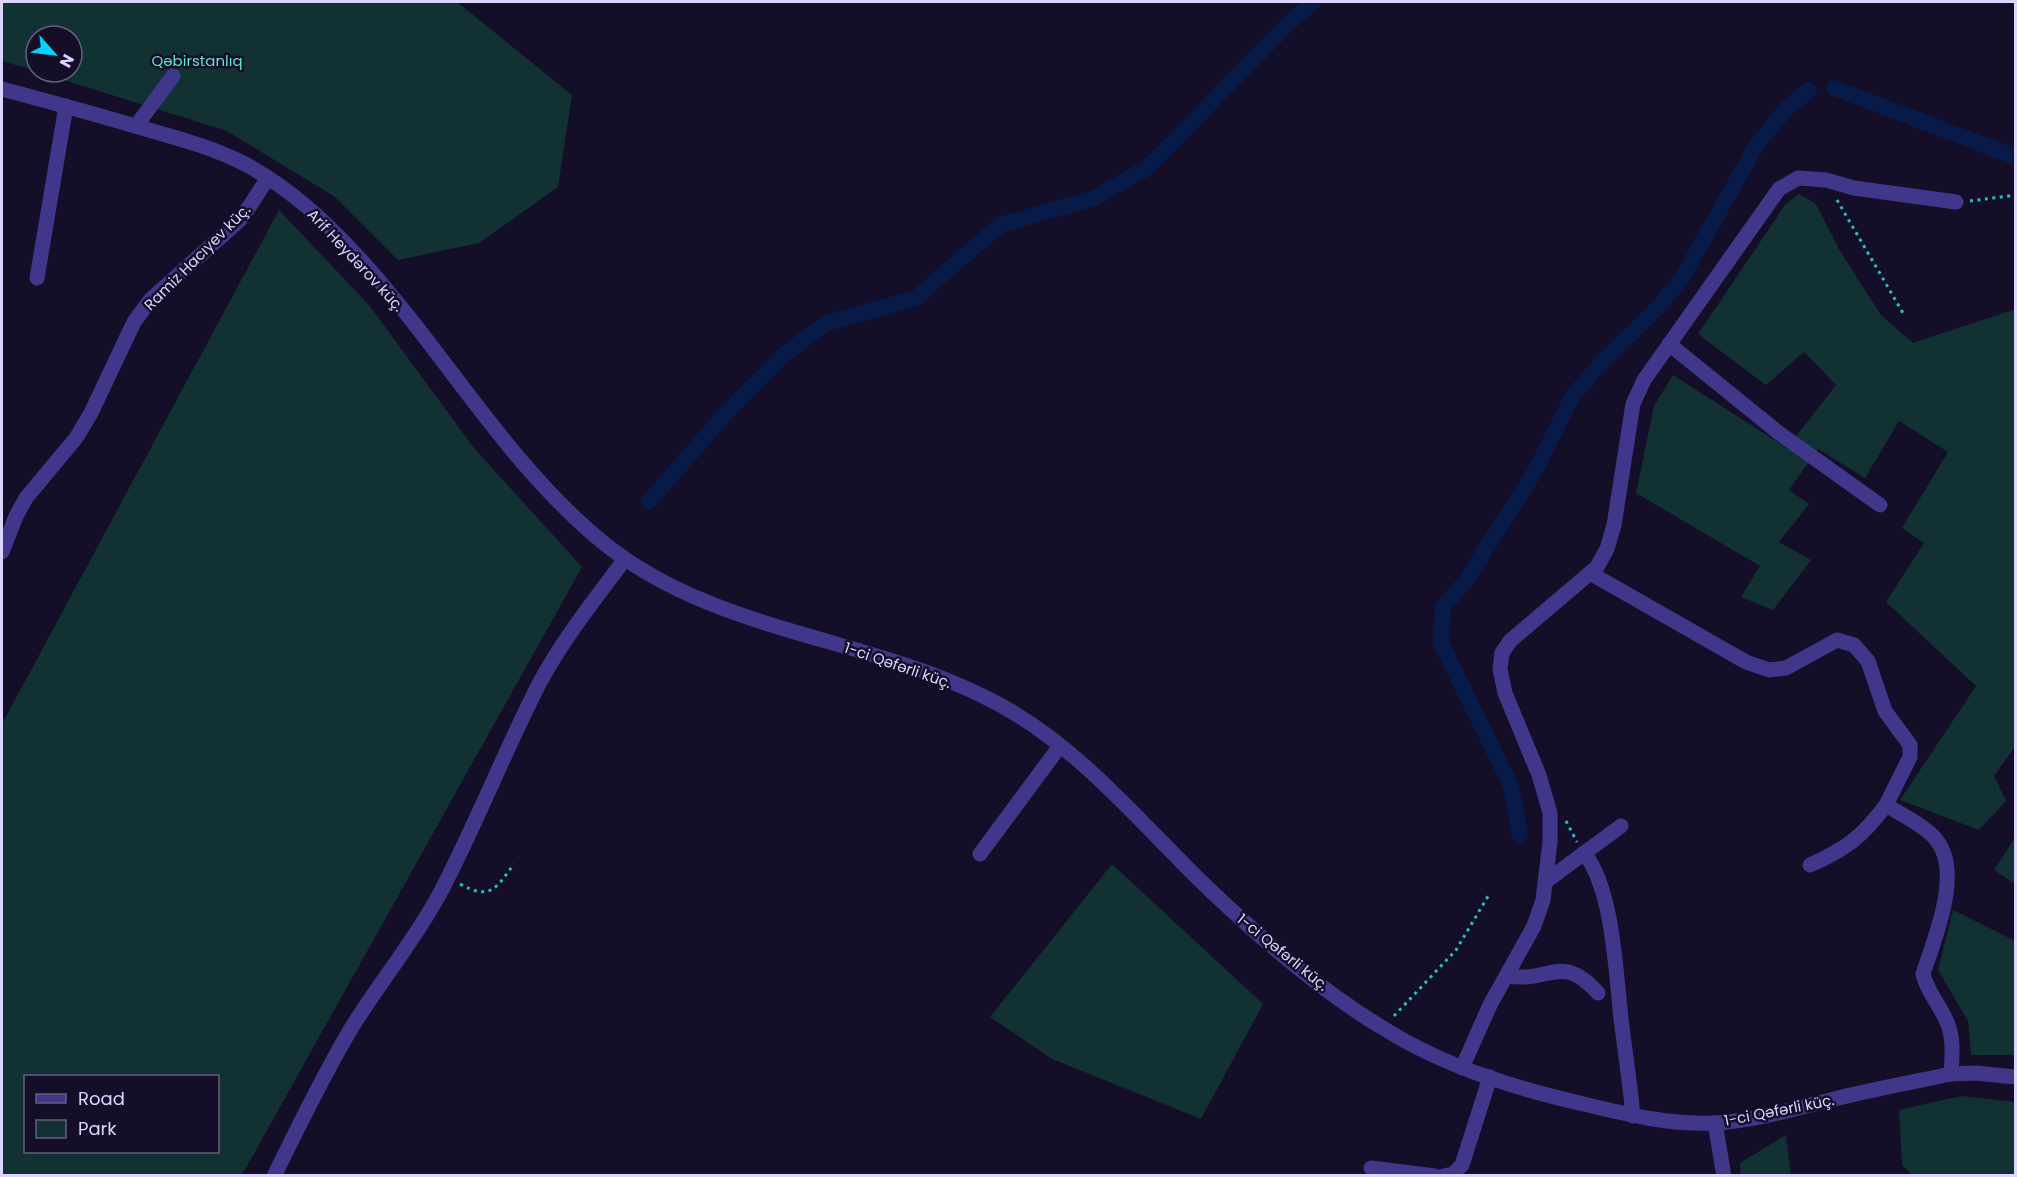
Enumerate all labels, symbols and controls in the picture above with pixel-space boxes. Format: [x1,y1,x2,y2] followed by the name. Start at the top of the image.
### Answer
[24,24,84,84] north arrow
[54,50,80,72] text: N
[151,50,243,71] park label: Qəbirstanlıq
[139,199,255,315] street label: Ramiz Hacıyev küç.
[303,204,409,316] street label: Arif Heydərov küç.
[842,637,954,693] street label: 1-ci Qəfərli küç.
[1233,909,1333,995] street label: 1-ci Qəfərli küç.
[24,1075,219,1153] legend
[78,1086,125,1111] text: Road
[1722,1089,1836,1131] street label: 1-ci Qəfərli küç.
[78,1116,117,1141] text: Park

